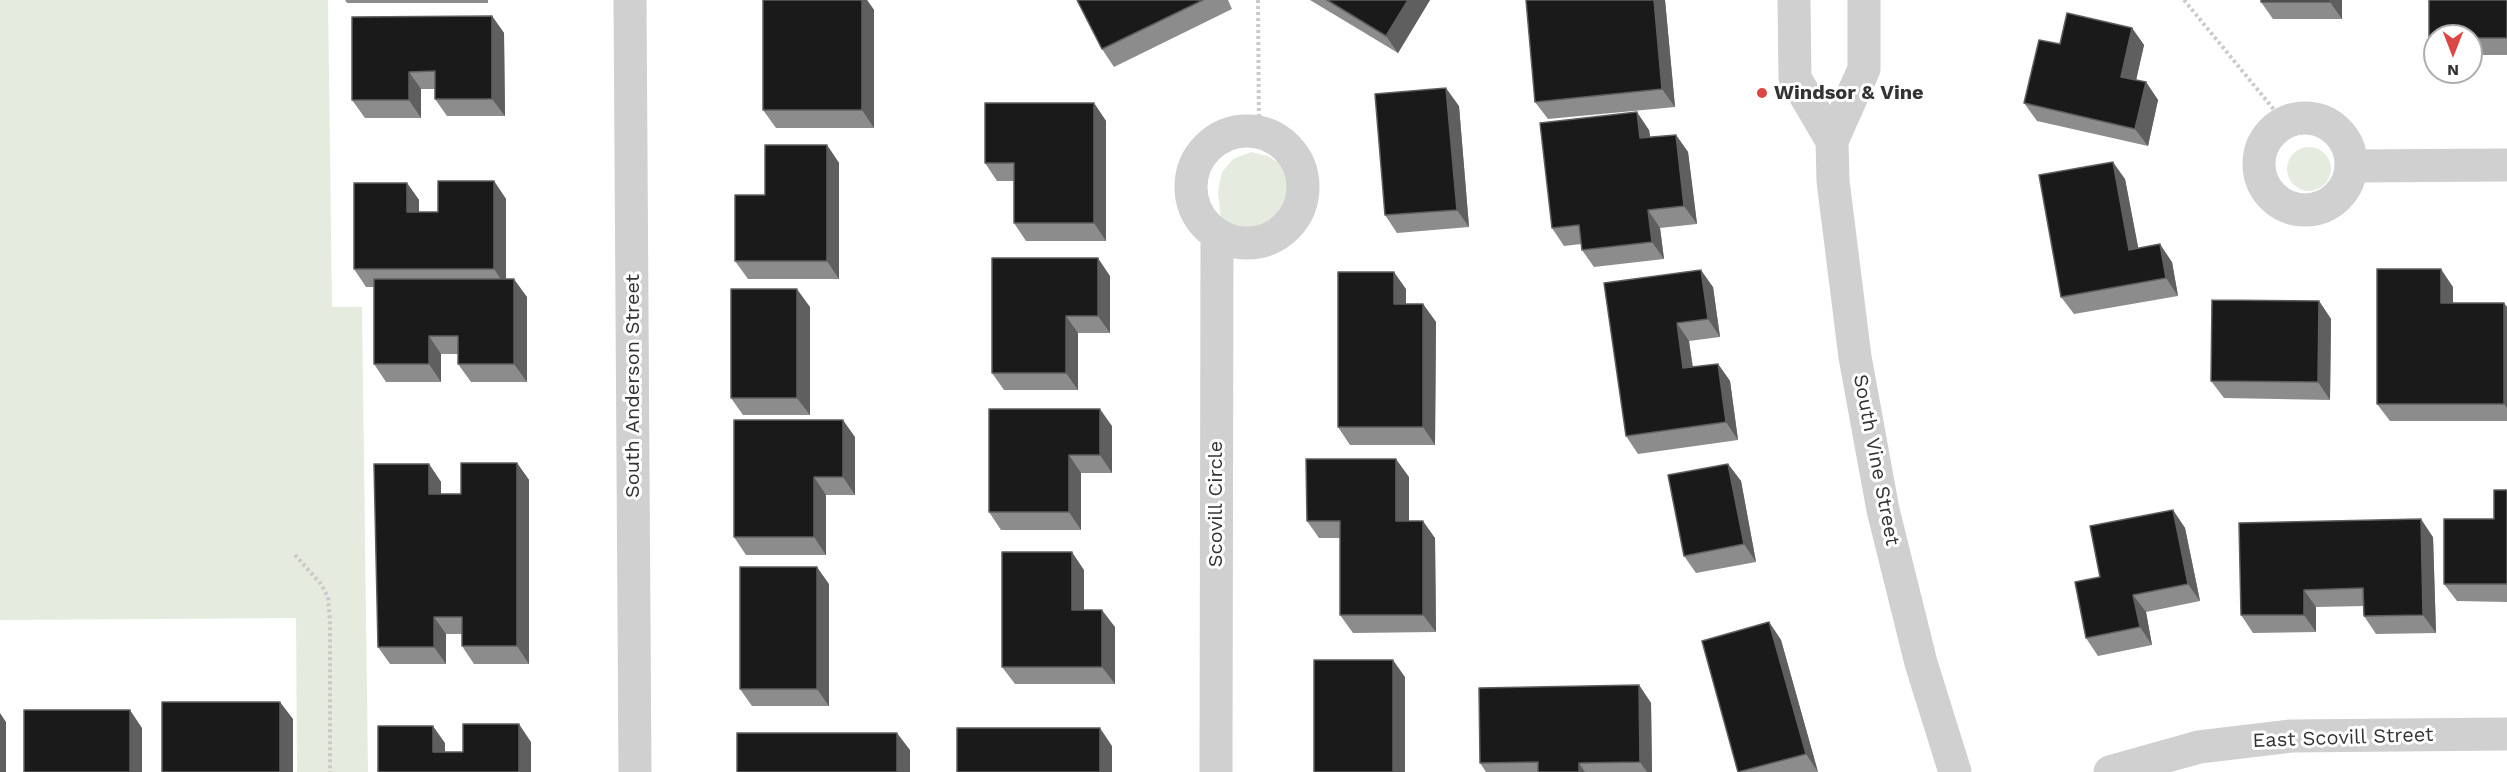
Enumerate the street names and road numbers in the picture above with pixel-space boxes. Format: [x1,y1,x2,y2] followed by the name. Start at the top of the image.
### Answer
[621,274,645,498] street label: South Anderson Street
[1848,372,1904,548] street label: South Vine Street
[1204,441,1228,567] street label: Scovill Circle
[2252,723,2434,753] street label: East Scovill Street

